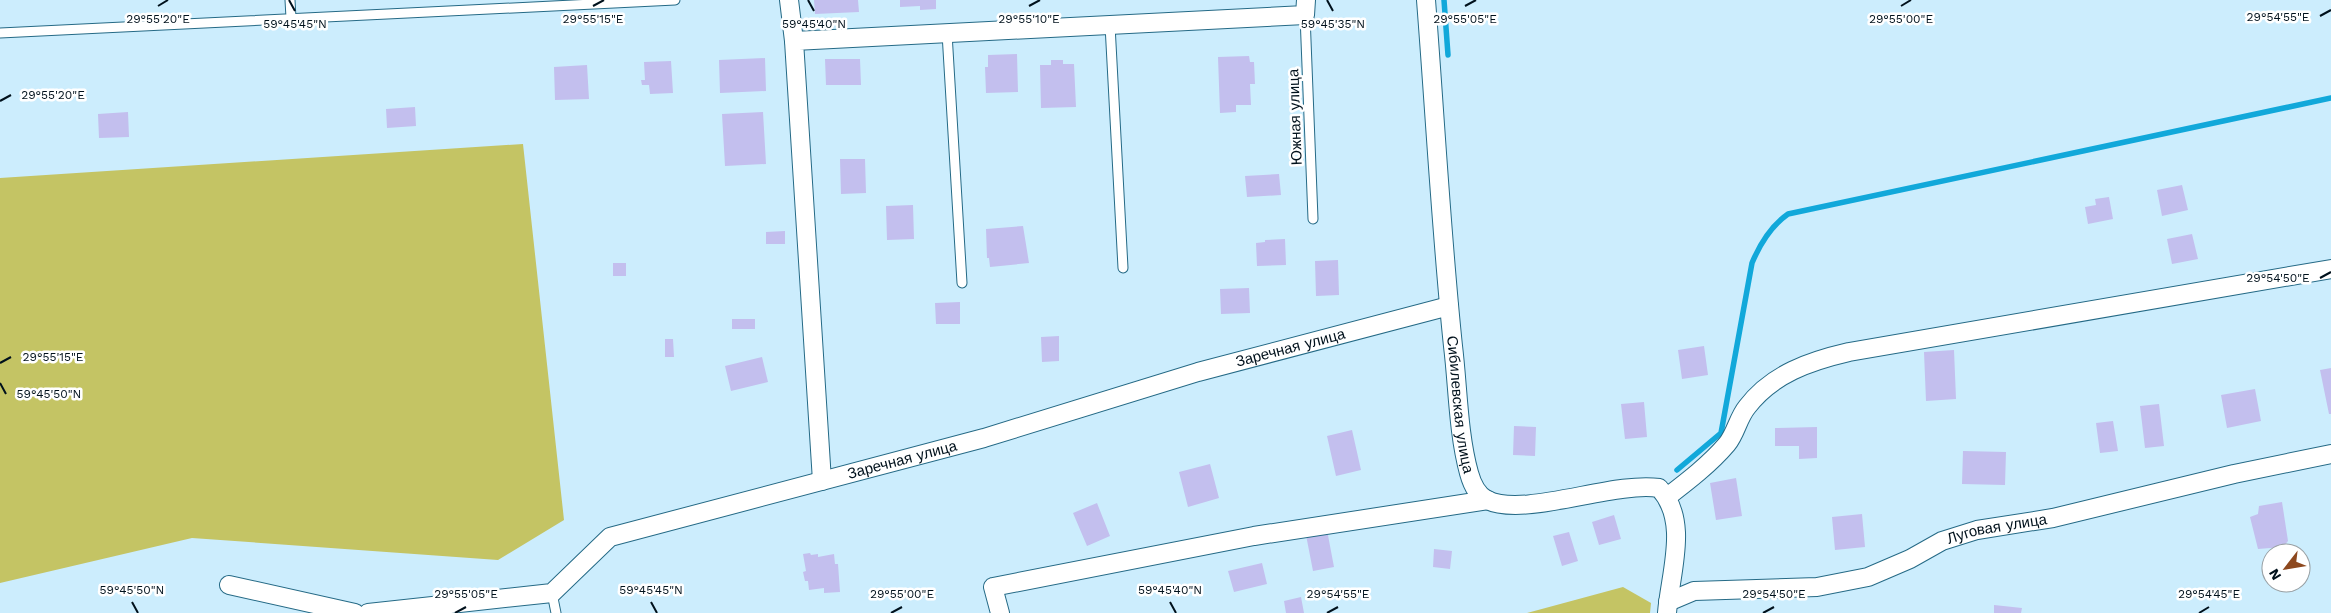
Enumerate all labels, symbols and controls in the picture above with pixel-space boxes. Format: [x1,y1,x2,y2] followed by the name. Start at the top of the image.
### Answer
[2247,10,2310,24] text: 29°54'55"E
[126,12,190,26] text: 29°55'20"E
[563,12,624,26] text: 29°55'15"E
[998,12,1060,26] text: 29°55'10"E
[1433,12,1497,26] text: 29°55'05"E
[1869,12,1933,26] text: 29°55'00"E
[263,17,327,31] text: 59°45'45"N
[782,17,846,31] text: 59°45'40"N
[1301,17,1365,31] text: 59°45'35"N
[1284,68,1306,165] street label: Южная улица
[21,88,85,102] text: 29°55'20"E
[2246,271,2310,285] text: 29°54'50"E
[1234,325,1348,371] street label: Заречная улица
[1443,335,1478,476] street label: Сибилевская улица
[23,350,84,364] text: 29°55'15"E
[17,387,81,401] text: 59°45'50"N
[846,436,960,483] street label: Заречная улица
[1945,510,2049,548] street label: Луговая улица
[2261,543,2311,593] north arrow
[2265,566,2284,583] text: N
[100,583,164,597] text: 59°45'50"N
[619,583,683,597] text: 59°45'45"N
[1138,583,1202,597] text: 59°45'40"N
[434,587,498,601] text: 29°55'05"E
[870,587,934,601] text: 29°55'00"E
[1307,587,1370,601] text: 29°54'55"E
[1742,587,1806,601] text: 29°54'50"E
[2178,587,2240,601] text: 29°54'45"E

